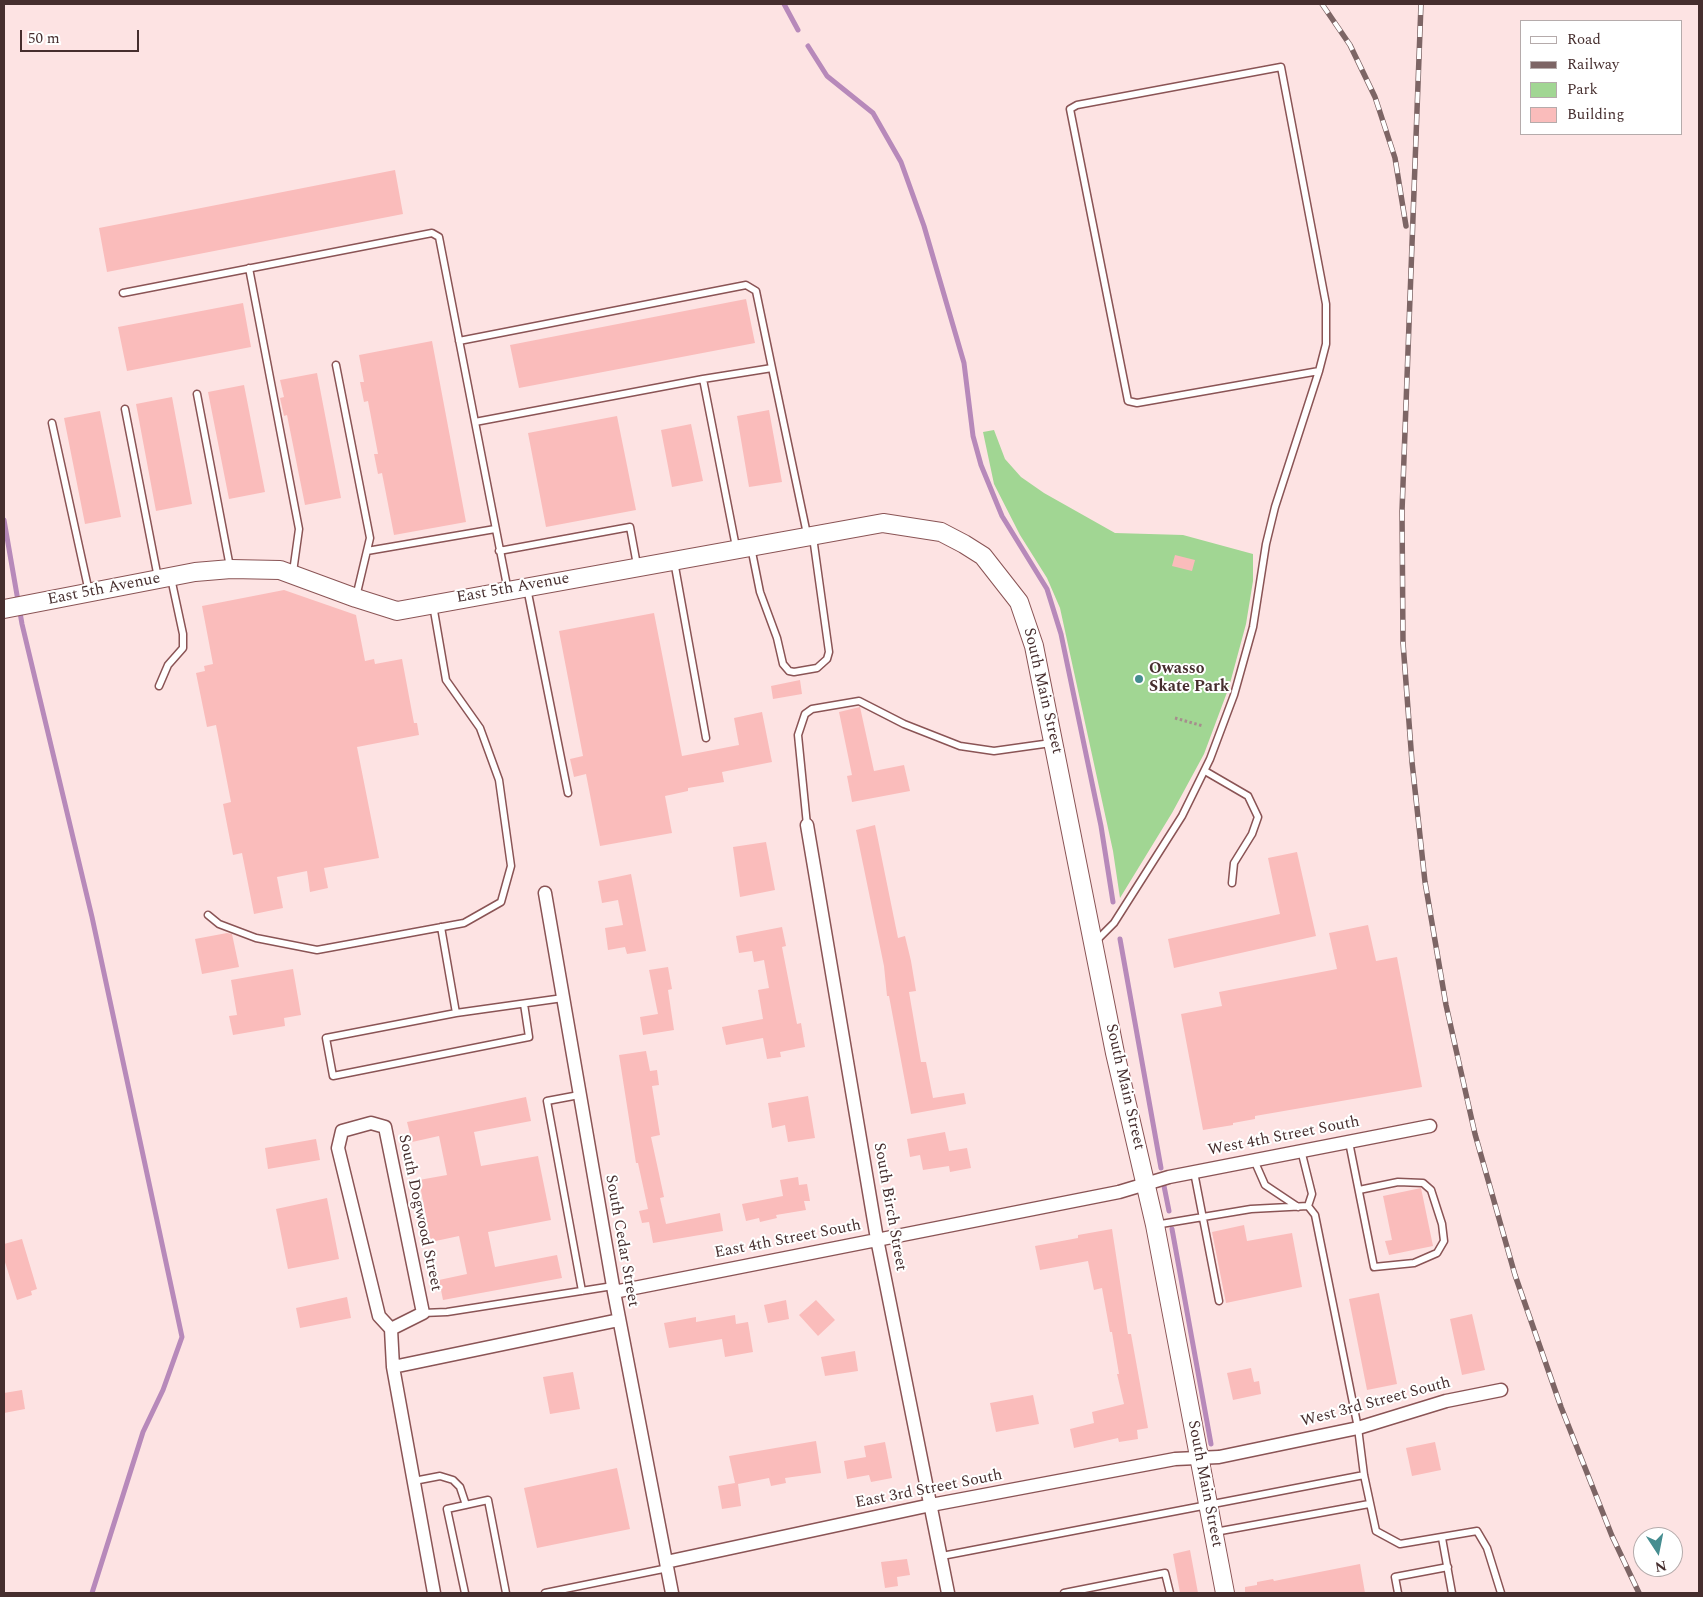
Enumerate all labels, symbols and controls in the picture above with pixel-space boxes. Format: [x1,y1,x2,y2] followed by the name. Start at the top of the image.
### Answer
[22,20,141,52] scale bar
[1520,20,1683,135] legend
[28,27,60,50] text: 50 m
[1567,28,1601,51] text: Road
[1567,53,1619,76] text: Railway
[1567,78,1598,101] text: Park
[1567,103,1624,126] text: Building
[46,570,162,610] street label: East 5th Avenue
[455,570,571,608] street label: East 5th Avenue
[1018,626,1066,756] street label: South Main Street
[1149,660,1229,698] place label: Owasso Skate Park
[1133,673,1145,685] marker: Owasso Skate Park
[1100,1022,1148,1152] street label: South Main Street
[1207,1113,1361,1161] street label: West 4th Street South
[393,1133,445,1293] street label: South Dogwood Street
[868,1141,910,1273] street label: South Birch Street
[600,1173,642,1309] street label: South Cedar Street
[713,1216,863,1264] street label: East 4th Street South
[1299,1374,1453,1432] street label: West 3rd Street South
[1182,1419,1226,1549] street label: South Main Street
[854,1466,1004,1514] street label: East 3rd Street South
[1633,1527,1683,1577] north arrow
[1653,1555,1668,1578] text: N

